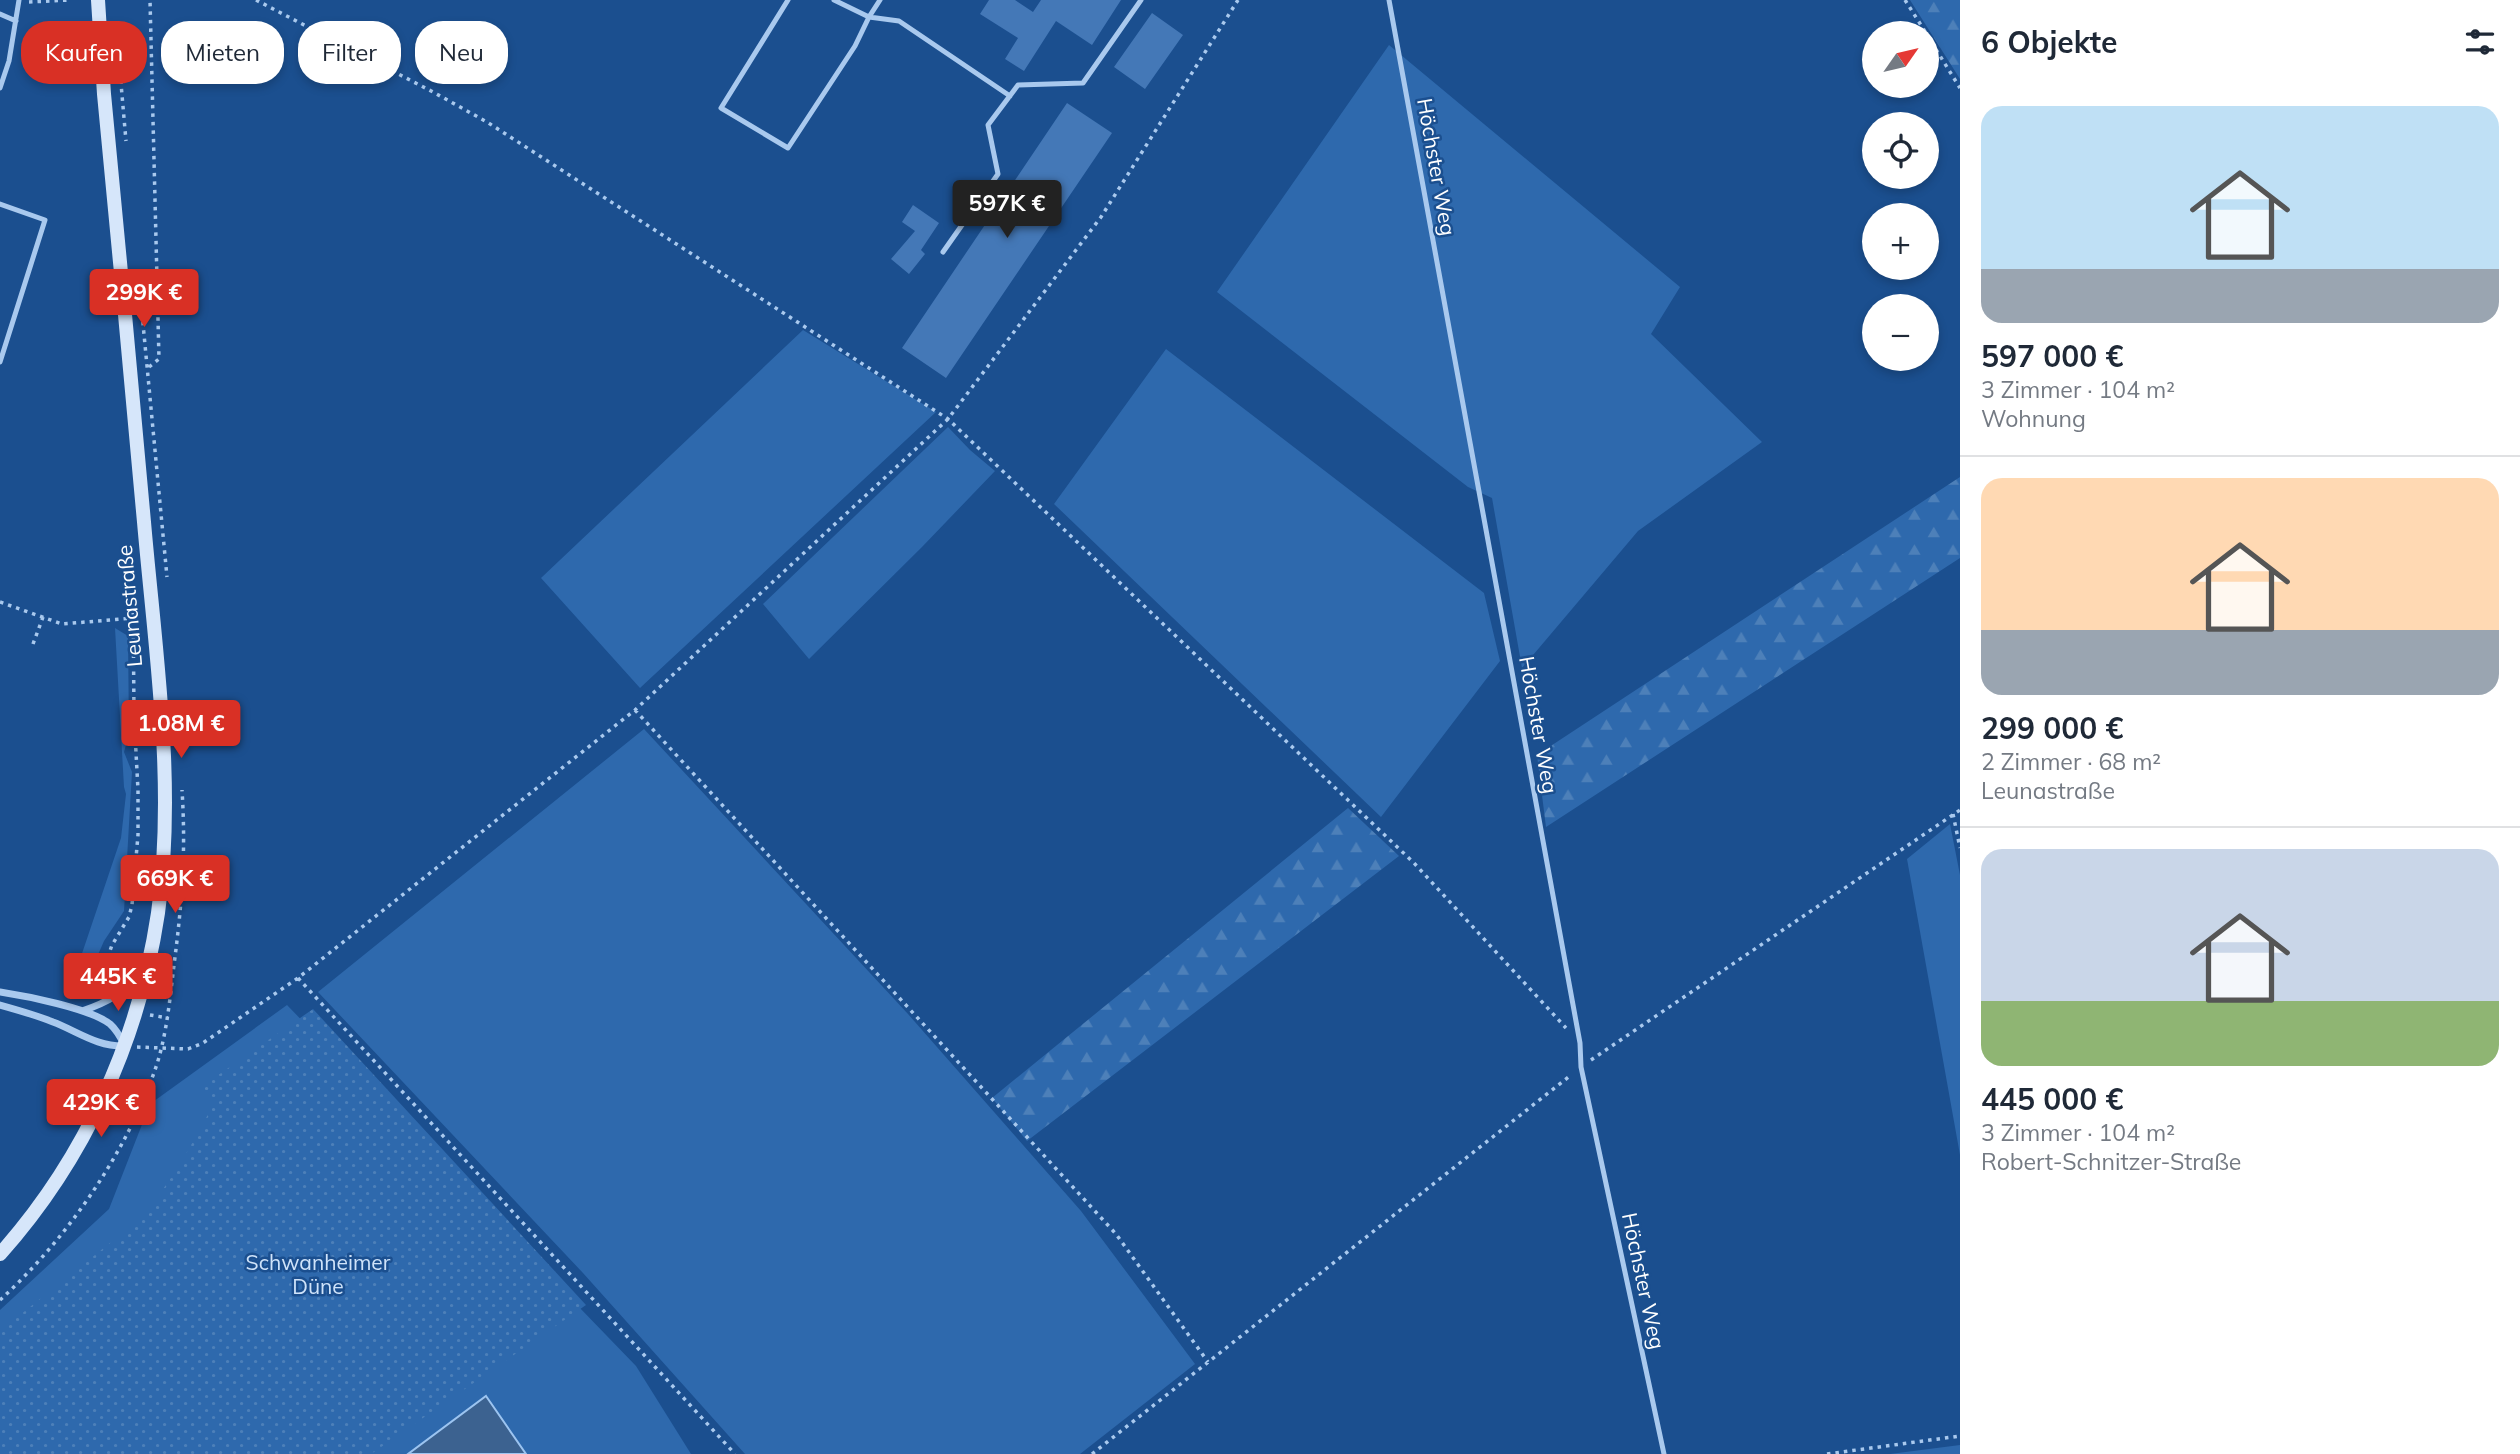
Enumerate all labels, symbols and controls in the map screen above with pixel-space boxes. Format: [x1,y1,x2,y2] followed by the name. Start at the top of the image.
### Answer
[21,21,147,84] chip: Kaufen
[161,21,284,84] chip: Mieten
[298,21,401,84] chip: Filter
[415,21,508,84] chip: Neu
[1862,21,1939,98] north arrow
[1862,21,1939,371] map controls
[1981,23,2117,61] text: 6 Objekte
[2461,23,2499,61] icon: filters
[1412,96,1462,238] street label: Höchster Weg
[1862,112,1939,189] button: locate
[2177,152,2303,278] icon: home
[950,180,1064,240] pin: 597K €
[969,188,1045,217] text: 597K €
[1862,203,1939,280] button: +
[87,270,201,329] pin: 299K €
[106,277,182,306] text: 299K €
[1862,294,1939,371] button: −
[1981,337,2123,375] text: 597 000 €
[1981,375,2175,404] text: 3 Zimmer · 104 m²
[1981,404,2086,433] text: Wohnung
[2177,524,2303,650] icon: home
[111,544,147,668] street label: Leunastraße
[1514,654,1564,796] street label: Höchster Weg
[116,700,246,760] pin: 1.08M €
[137,708,225,737] text: 1.08M €
[1981,709,2123,747] text: 299 000 €
[1981,747,2161,776] text: 2 Zimmer · 68 m²
[1981,776,2115,805] text: Leunastraße
[118,856,232,915] pin: 669K €
[137,863,213,892] text: 669K €
[2177,895,2303,1021] icon: home
[61,954,175,1013] pin: 445K €
[80,961,156,990] text: 445K €
[44,1080,158,1139] pin: 429K €
[1981,1080,2123,1118] text: 445 000 €
[63,1087,139,1116] text: 429K €
[1981,1118,2175,1147] text: 3 Zimmer · 104 m²
[1981,1147,2241,1176] text: Robert-Schnitzer-Straße
[1617,1210,1671,1352] street label: Höchster Weg
[246,1249,391,1299] park label: Schwanheimer Düne

